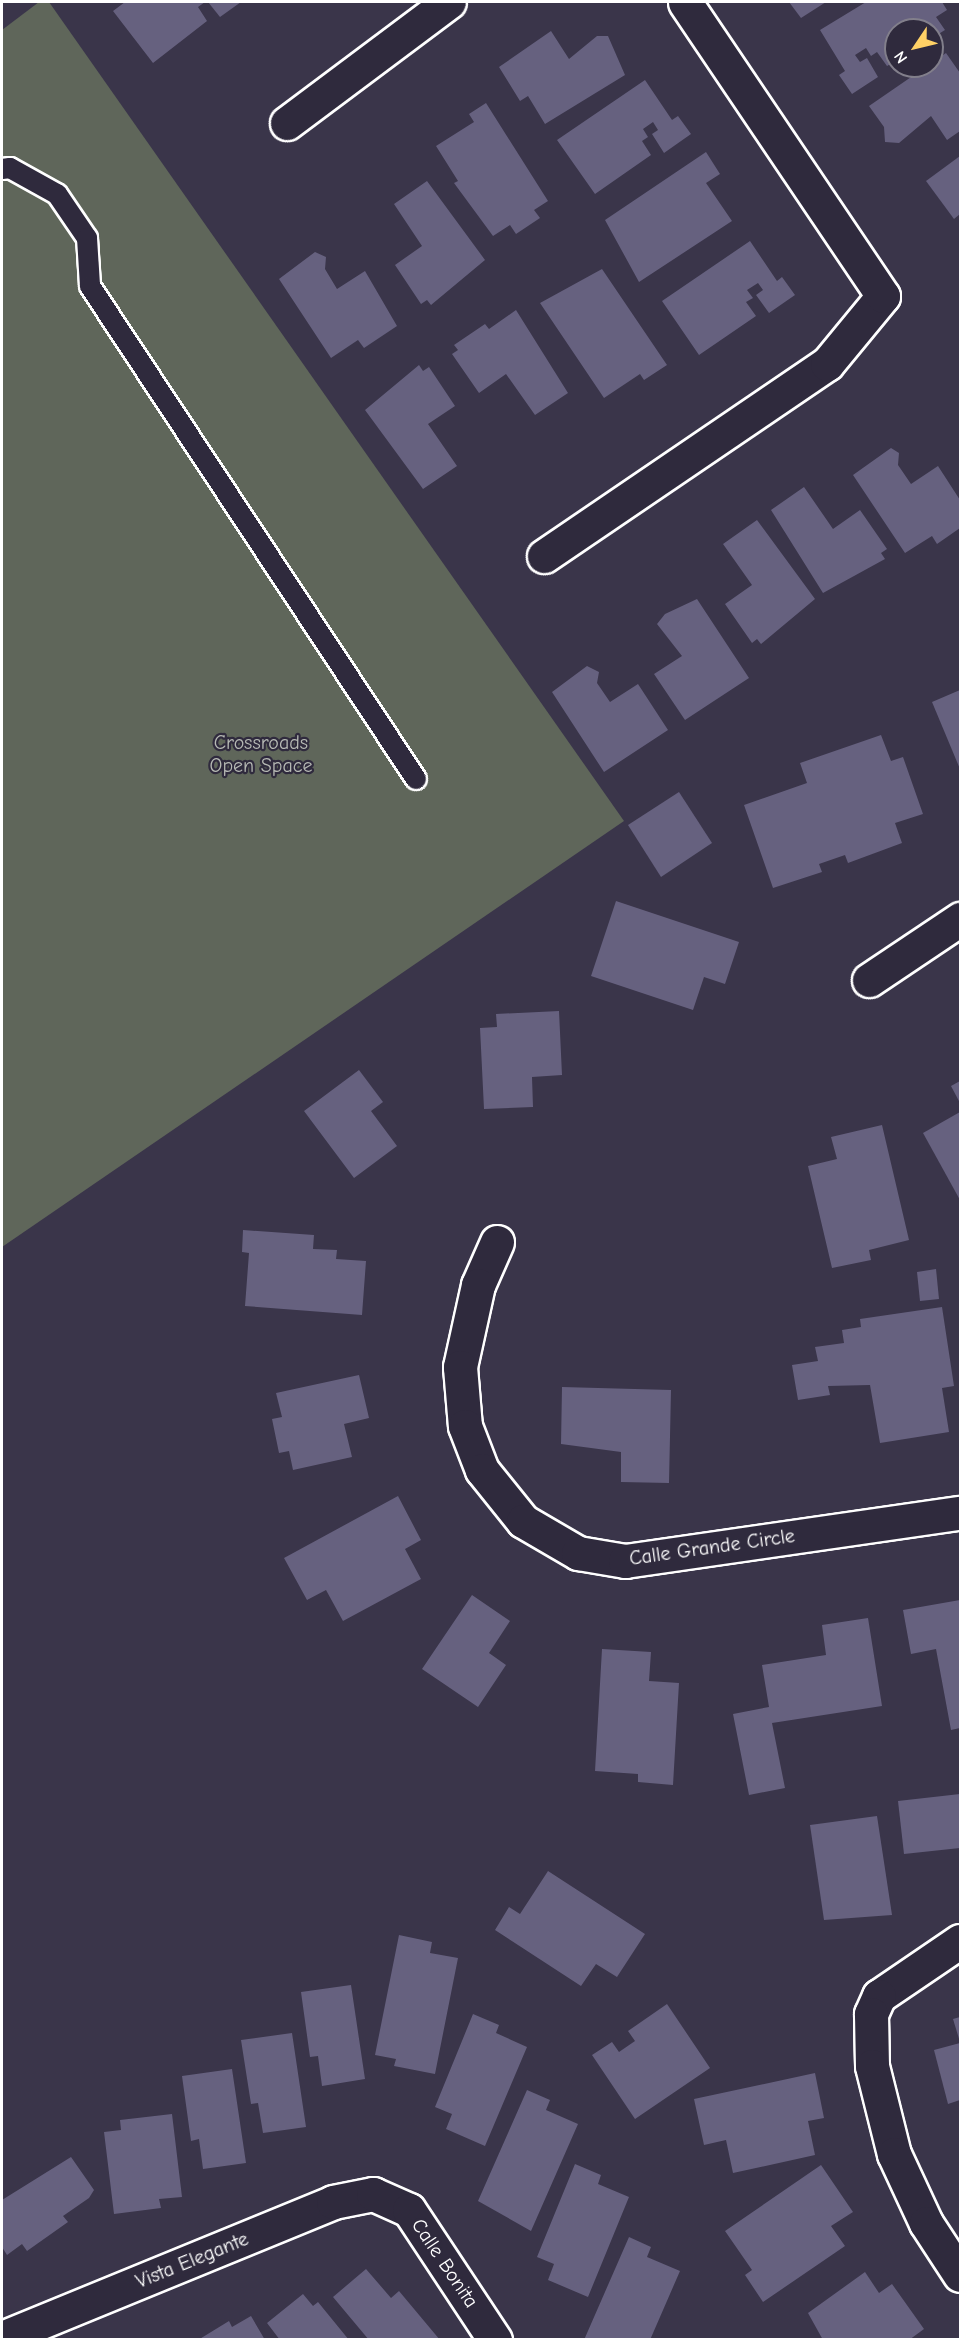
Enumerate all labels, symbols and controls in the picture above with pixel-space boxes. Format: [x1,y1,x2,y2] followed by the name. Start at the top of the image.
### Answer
[884,18,944,78] north arrow
[891,48,911,67] text: N
[210,731,312,778] park label: Crossroads Open Space
[628,1524,796,1570] street label: Calle Grande Circle
[407,2214,483,2312] street label: Calle Bonita
[132,2227,252,2293] street label: Vista Elegante

